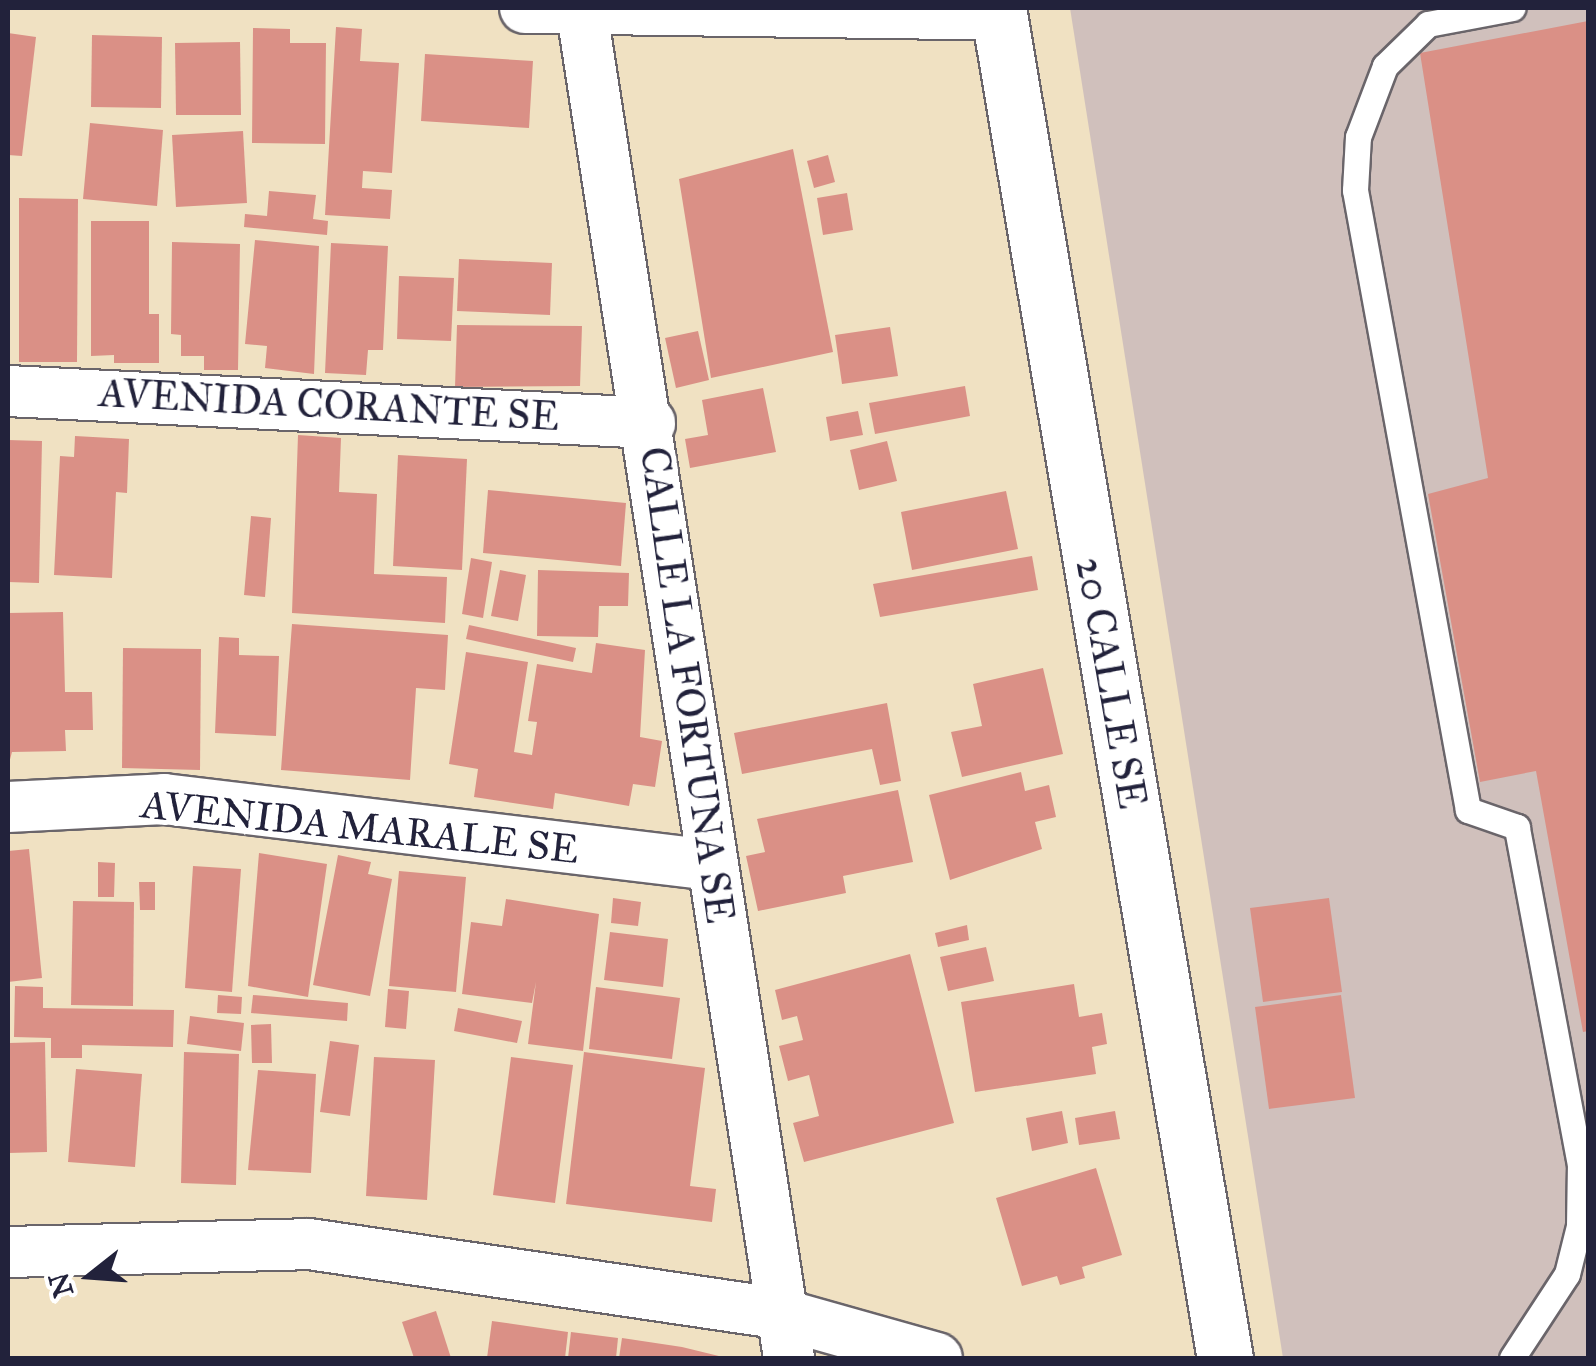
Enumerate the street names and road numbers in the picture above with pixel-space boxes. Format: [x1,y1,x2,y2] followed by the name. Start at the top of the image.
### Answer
[98,369,560,441] street label: AVENIDA CORANTE SE
[630,444,744,926] street label: CALLE LA FORTUNA SE
[1065,554,1157,812] street label: 20 CALLE SE
[139,780,581,874] street label: AVENIDA MARALE SE

